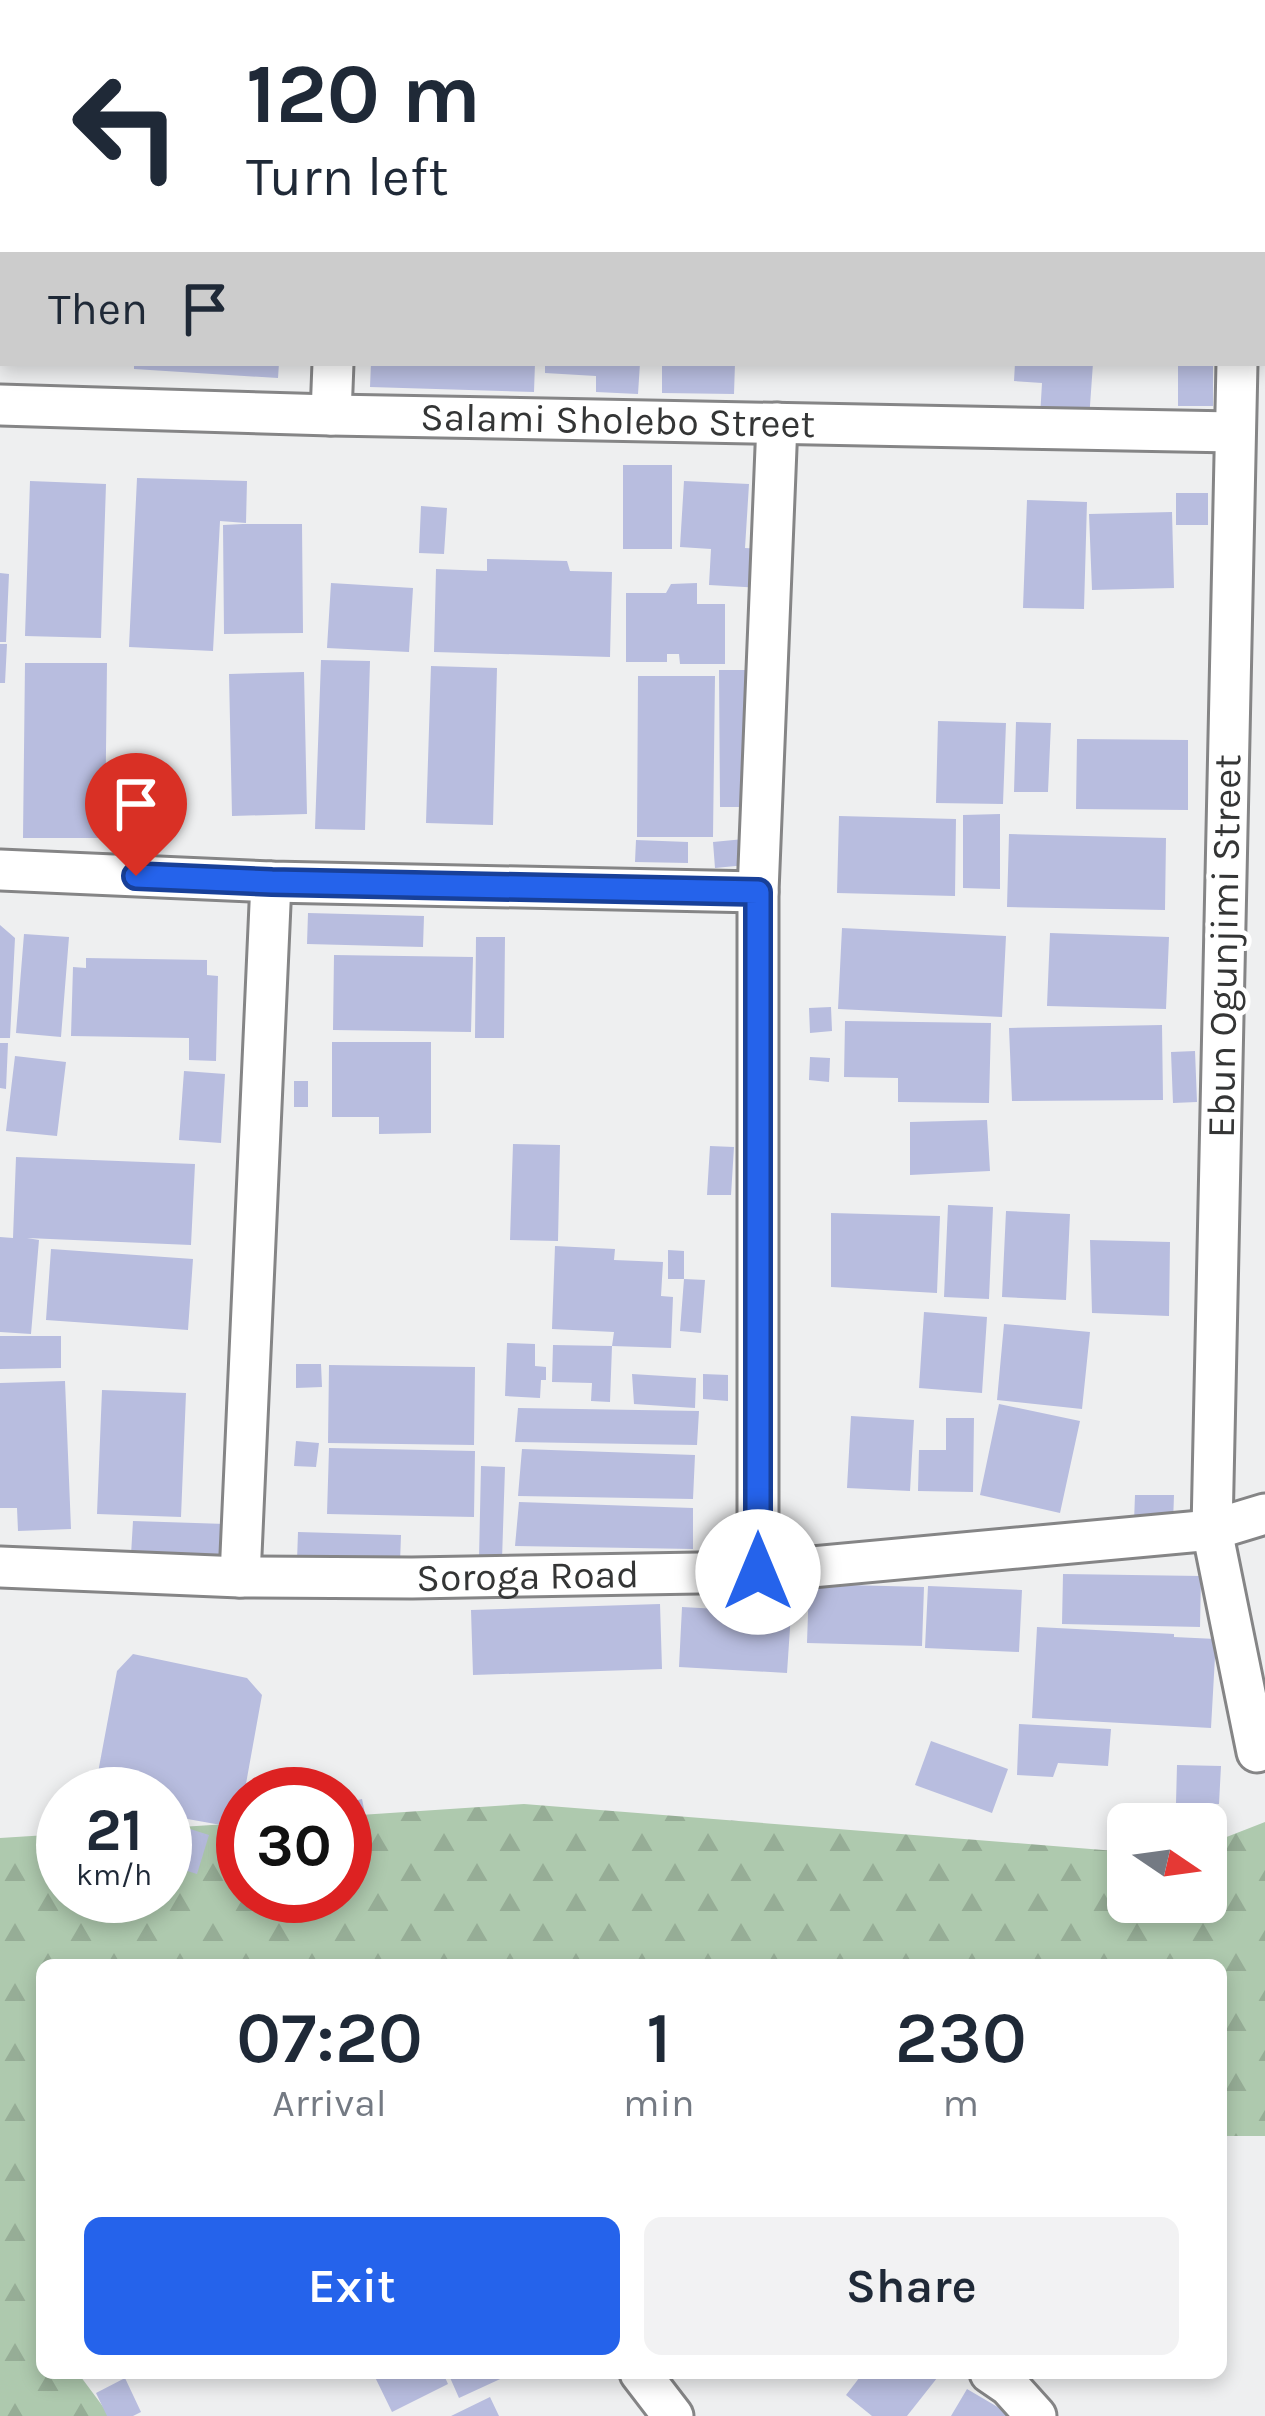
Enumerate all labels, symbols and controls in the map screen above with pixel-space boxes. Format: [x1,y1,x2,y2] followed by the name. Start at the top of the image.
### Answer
[246,45,481,143] text: 120 m
[48,48,204,204] icon: left
[246,145,449,209] text: Turn left
[172,276,238,342] icon: arrive
[48,283,148,335] text: Then
[420,394,816,447] street label: Salami Sholebo Street
[85,753,187,876] pin
[1198,754,1250,1138] street label: Ebun Ogunjimi Street
[103,771,169,837] icon: arrive
[695,1509,821,1635] position arrow
[416,1551,640,1601] street label: Soroga Road
[216,1767,372,1923] speed limit sign: 30
[85,1795,143,1865] text: 21
[1107,1803,1227,1923] north arrow
[1107,1803,1227,1923] map controls
[76,1857,152,1893] text: km/h
[236,1996,423,2080] text: 07:20
[646,1996,671,2080] text: 1
[895,1996,1027,2080] text: 230
[272,2080,387,2126] text: Arrival
[623,2080,695,2126] text: min
[943,2080,979,2126] text: m
[84,2217,620,2355] button: Exit
[644,2217,1179,2355] button: Share

